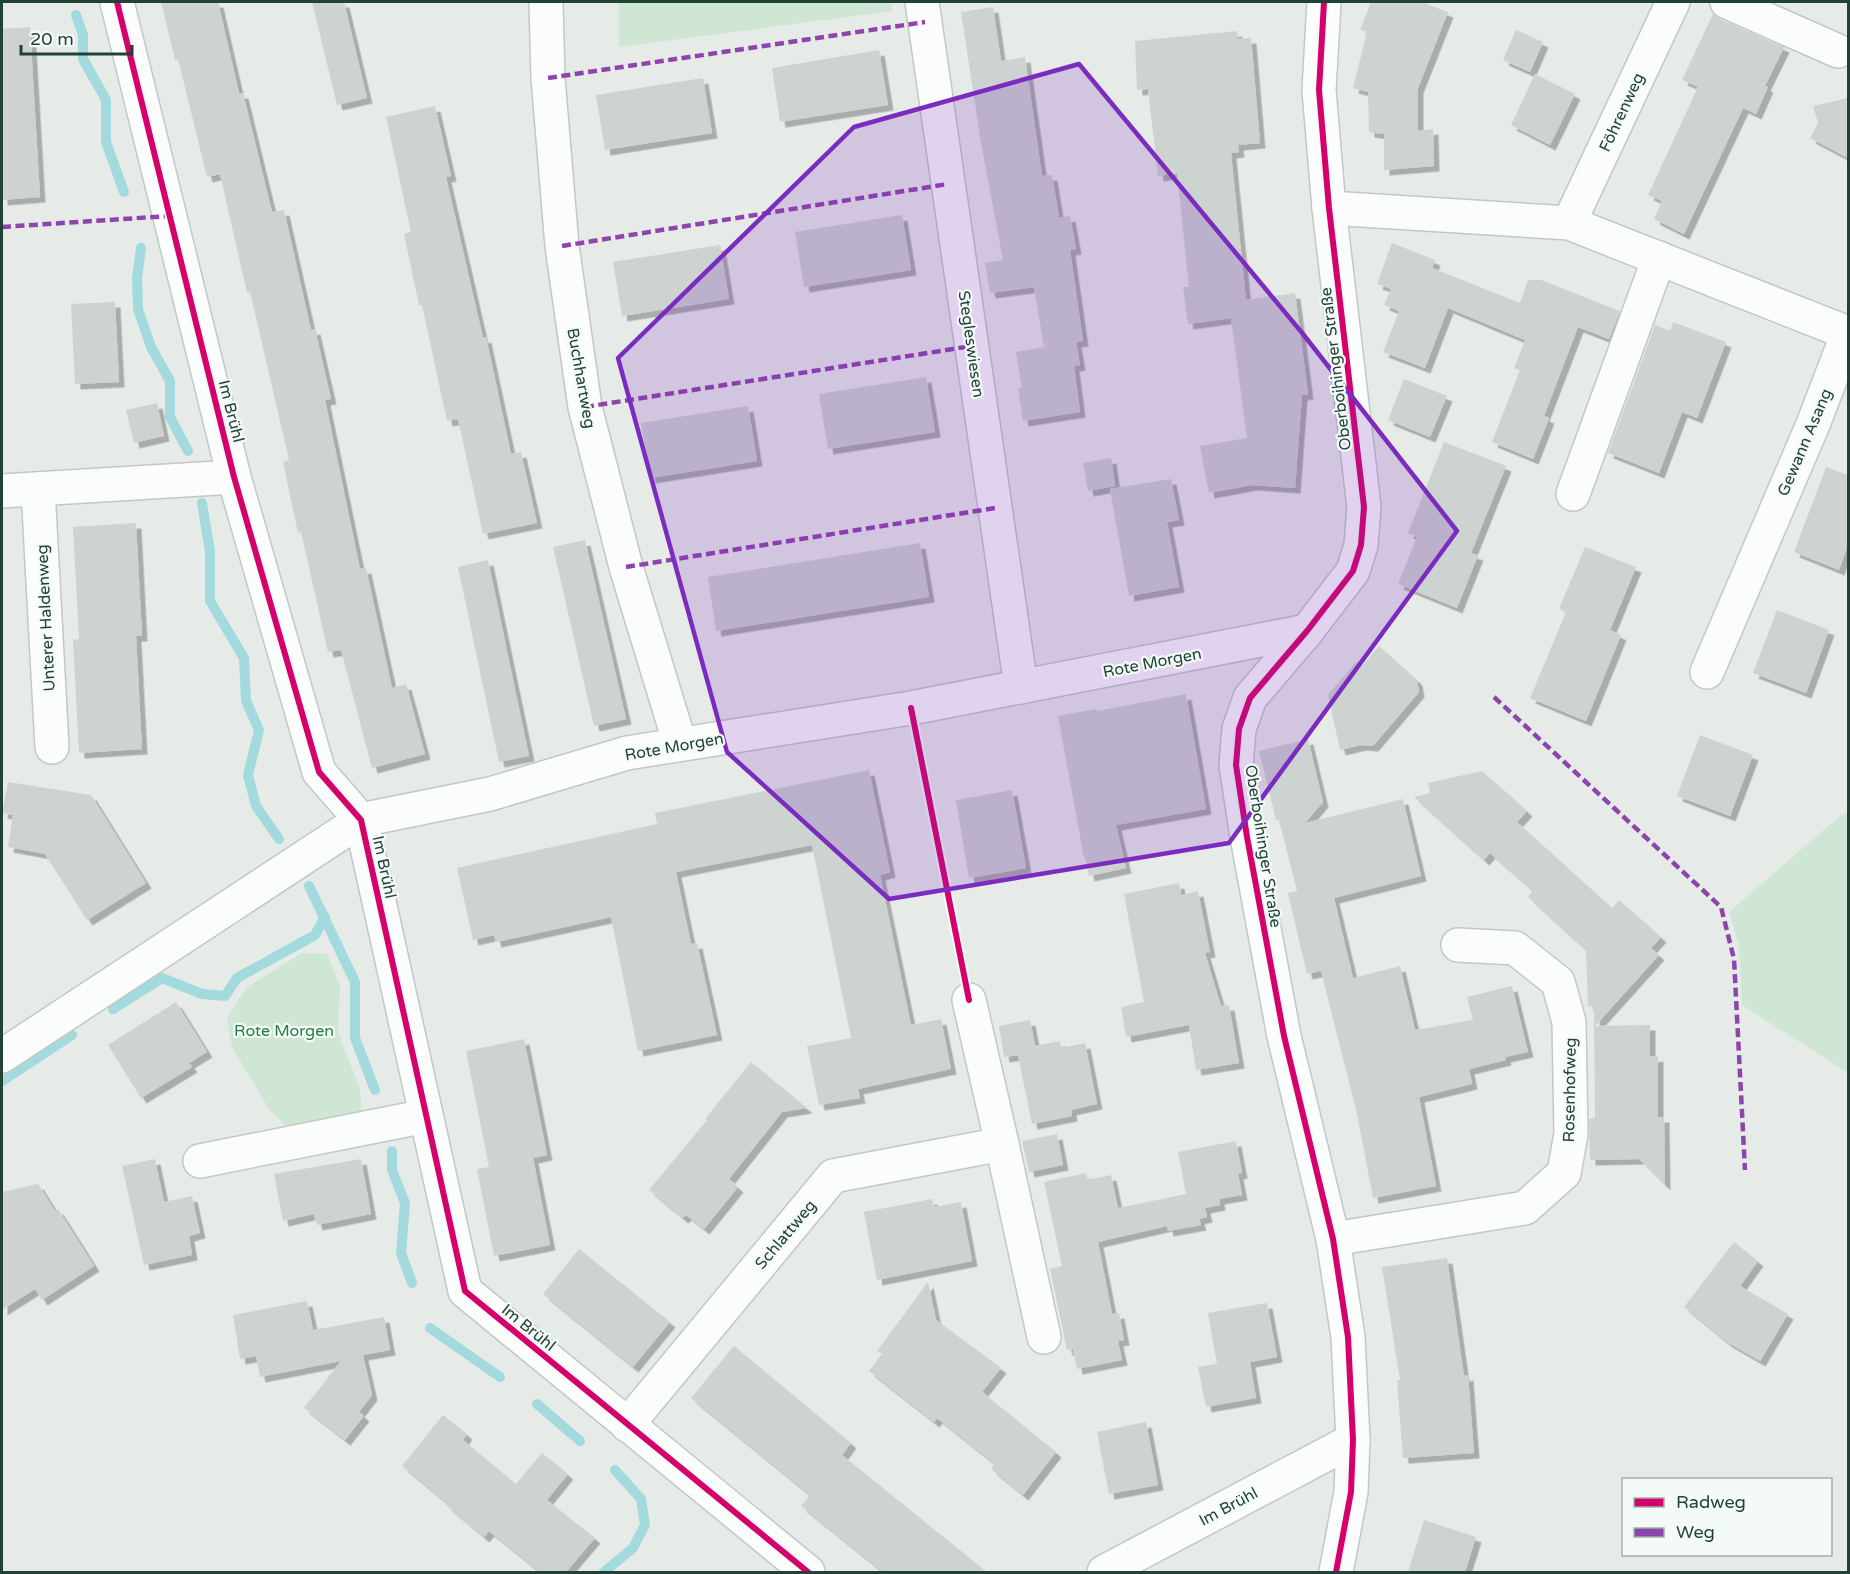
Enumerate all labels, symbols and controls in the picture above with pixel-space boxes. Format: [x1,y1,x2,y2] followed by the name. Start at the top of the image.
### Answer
[21,18,132,56] scale bar
[30,28,74,50] text: 20 m
[1595,70,1649,155] street label: Föhrenweg
[1316,286,1356,452] street label: Oberboihinger Straße
[954,290,988,399] street label: Stegleswiesen
[562,326,600,430] street label: Buchhartweg
[214,378,248,445] street label: Im Brühl
[1773,386,1837,499] street label: Gewann Asang
[32,544,60,692] street label: Unterer Haldenweg
[1101,644,1203,682] street label: Rote Morgen
[623,728,725,766] street label: Rote Morgen
[1240,763,1286,929] street label: Oberboihinger Straße
[368,834,400,901] street label: Im Brühl
[234,1021,334,1041] park label: Rote Morgen
[1559,1037,1581,1143] street label: Rosenhofweg
[751,1196,821,1274] street label: Schlattweg
[497,1300,559,1356] street label: Im Brühl
[1622,1478,1832,1556] legend
[1196,1483,1261,1531] street label: Im Brühl
[1676,1491,1746,1513] text: Radweg
[1676,1521,1715,1543] text: Weg

